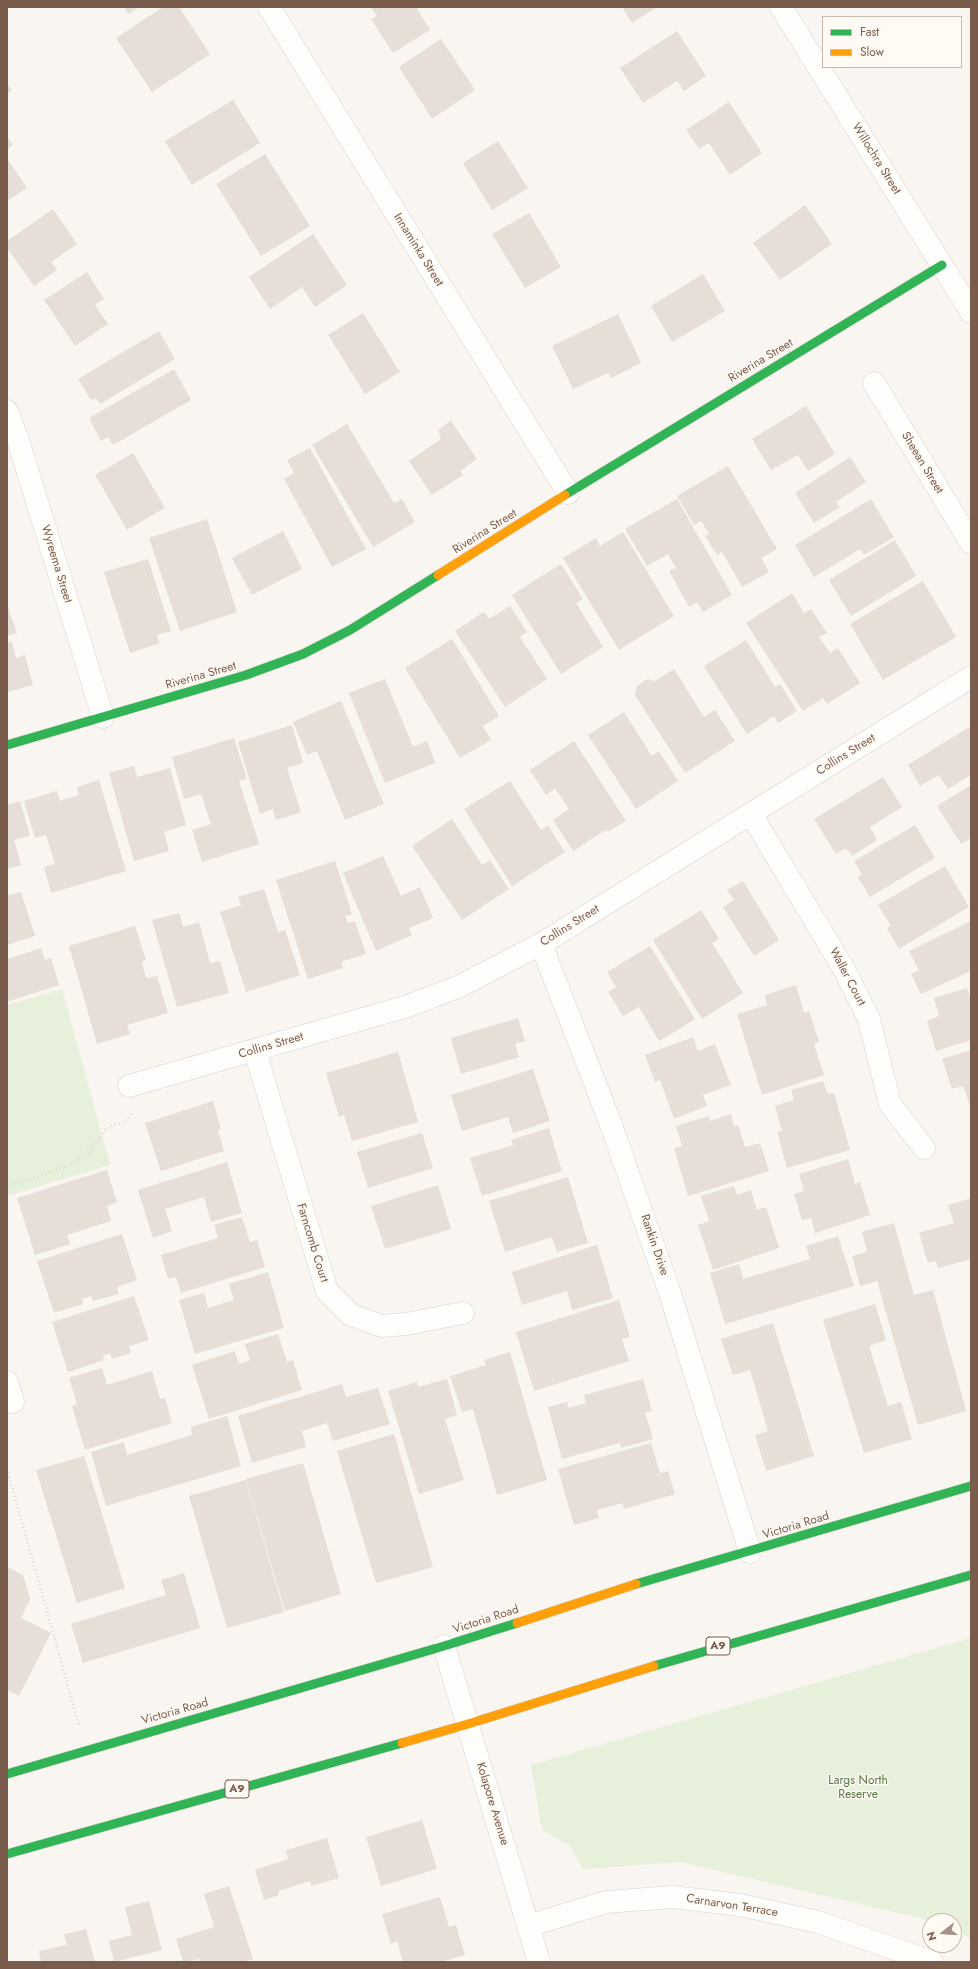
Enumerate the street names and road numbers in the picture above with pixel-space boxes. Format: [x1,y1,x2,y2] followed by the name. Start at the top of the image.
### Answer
[848,121,904,197] street label: Willochra Street
[390,211,446,289] street label: Innaminka Street
[726,336,796,386] street label: Riverina Street
[898,429,946,497] street label: Sheean Street
[450,507,520,557] street label: Riverina Street
[37,523,75,605] street label: Wyreema Street
[164,659,238,693] street label: Riverina Street
[814,731,878,779] street label: Collins Street
[538,902,602,950] street label: Collins Street
[826,945,868,1009] street label: Waller Court
[237,1030,305,1062] street label: Collins Street
[293,1202,331,1284] street label: Farncomb Court
[637,1213,671,1277] street label: Rankin Drive
[761,1509,831,1543] street label: Victoria Road
[451,1603,521,1637] street label: Victoria Road
[706,1637,730,1655] road number: A9
[140,1696,210,1728] street label: Victoria Road
[473,1761,511,1847] street label: Kolapore Avenue
[225,1780,249,1798] road number: A9
[685,1892,779,1920] street label: Carnarvon Terrace

